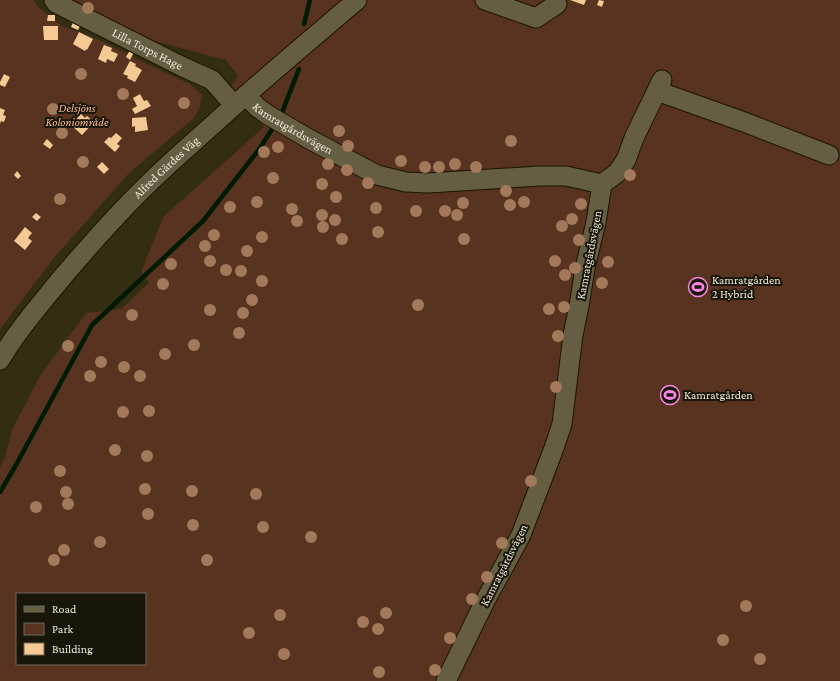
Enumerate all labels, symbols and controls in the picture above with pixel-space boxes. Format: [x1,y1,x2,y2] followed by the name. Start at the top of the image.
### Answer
[110,25,185,73] street label: Lilla Torps Hage
[250,100,336,157] street label: Kamratgårdsvägen
[46,101,109,129] park label: Delsjöns Koloniområde
[130,133,202,201] street label: Alfred Gärdes Väg
[574,209,605,301] street label: Kamratgårdsvägen
[712,273,781,301] place label: Kamratgården 2 Hybrid
[687,276,709,298] sports icon: Kamratgården 2 Hybrid
[659,384,681,406] sports icon: Kamratgården
[684,388,753,402] place label: Kamratgården
[477,521,531,608] street label: Kamratgårdsvägen
[16,593,146,665] legend
[52,602,77,616] text: Road
[52,622,74,636] text: Park
[52,642,93,656] text: Building

